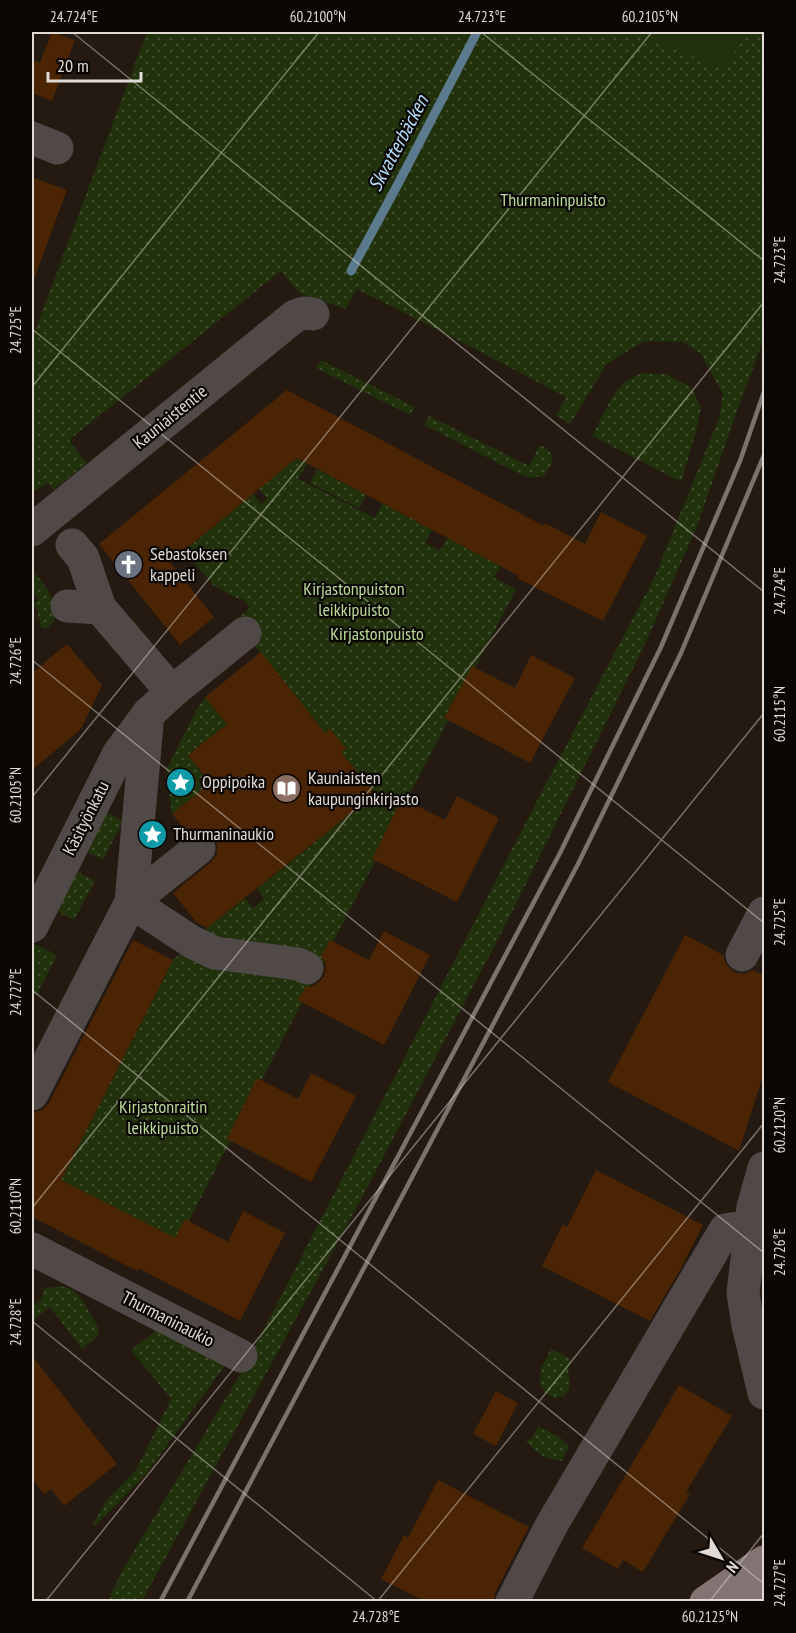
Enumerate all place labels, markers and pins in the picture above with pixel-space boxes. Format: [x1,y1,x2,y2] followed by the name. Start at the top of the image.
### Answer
[150,542,227,586] place label: Sebastoksen kappeli
[113,548,145,580] church icon: Sebastoksen kappeli
[165,766,197,798] place icon: Oppipoika
[308,766,419,810] place label: Kauniaisten kaupunginkirjasto
[202,770,265,793] place label: Oppipoika
[271,772,303,804] library icon: Kauniaisten kaupunginkirjasto
[136,818,168,850] place icon: Thurmaninaukio
[173,822,274,845] place label: Thurmaninaukio

